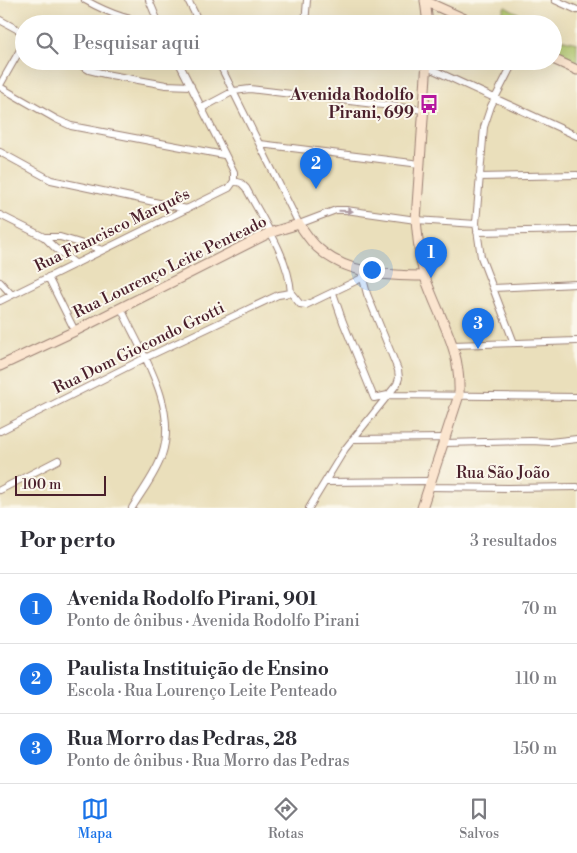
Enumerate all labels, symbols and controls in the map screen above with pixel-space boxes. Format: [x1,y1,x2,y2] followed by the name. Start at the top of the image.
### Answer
[15,15,562,70] search box
[33,29,61,57] icon: search
[73,31,200,55] text: Pesquisar aqui
[289,85,414,123] place label: Avenida Rodolfo Pirani, 699
[418,93,440,115] bus stop icon: Avenida Rodolfo Pirani, 699
[300,148,332,189] pin: 2
[31,184,193,276] street label: Rua Francisco Marquês
[338,207,354,215] one-way arrow
[70,211,270,323] street label: Rua Lourenço Leite Penteado
[415,237,447,278] pin: 1
[359,257,385,283] your location
[50,298,228,398] street label: Rua Dom Giocondo Grotti
[462,308,494,349] pin: 3
[456,463,550,483] street label: Rua São João
[15,473,106,496] scale bar
[22,476,61,494] text: 100 m
[20,528,116,554] text: Por perto
[470,531,557,551] text: 3 resultados
[67,587,317,611] text: Avenida Rodolfo Pirani, 901
[32,599,40,619] text: 1
[521,599,557,619] text: 70 m
[67,611,360,631] text: Ponto de ônibus · Avenida Rodolfo Pirani
[67,657,329,681] text: Paulista Instituição de Ensino
[31,669,41,689] text: 2
[515,669,557,689] text: 110 m
[67,681,337,701] text: Escola · Rua Lourenço Leite Penteado
[67,727,297,751] text: Rua Morro das Pedras, 28
[31,739,41,759] text: 3
[513,739,557,759] text: 150 m
[67,751,349,771] text: Ponto de ônibus · Rua Morro das Pedras
[78,795,112,843] tab: Mapa
[268,795,304,843] tab: Rotas
[459,795,499,843] tab: Salvos

